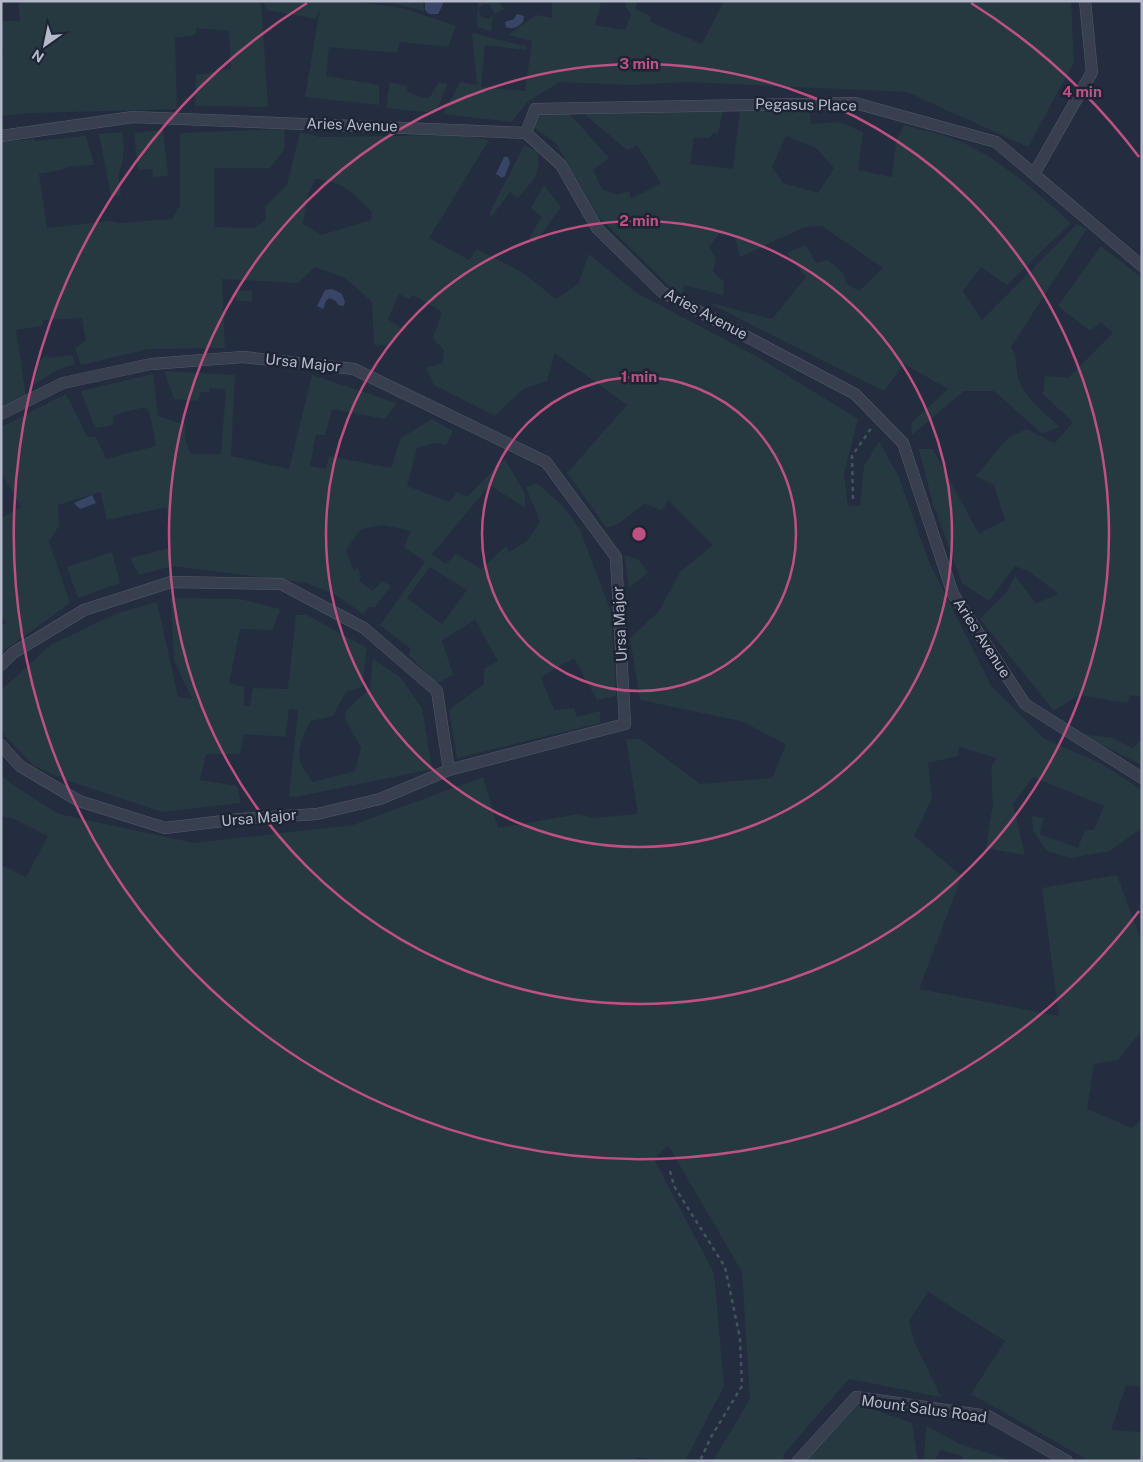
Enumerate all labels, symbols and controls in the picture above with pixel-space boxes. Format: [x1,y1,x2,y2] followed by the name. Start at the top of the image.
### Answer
[20,20,70,70] north arrow
[29,46,47,66] text: N
[619,55,659,72] text: 3 min
[1062,83,1102,100] text: 4 min
[755,95,857,114] street label: Pegasus Place
[306,114,398,135] street label: Aries Avenue
[619,212,659,229] text: 2 min
[662,285,751,343] street label: Aries Avenue
[265,350,342,375] street label: Ursa Major
[621,368,657,385] text: 1 min
[630,525,648,543] centre of rings
[609,586,630,662] street label: Ursa Major
[950,595,1014,681] street label: Aries Avenue
[221,806,298,829] street label: Ursa Major
[860,1391,988,1426] street label: Mount Salus Road

